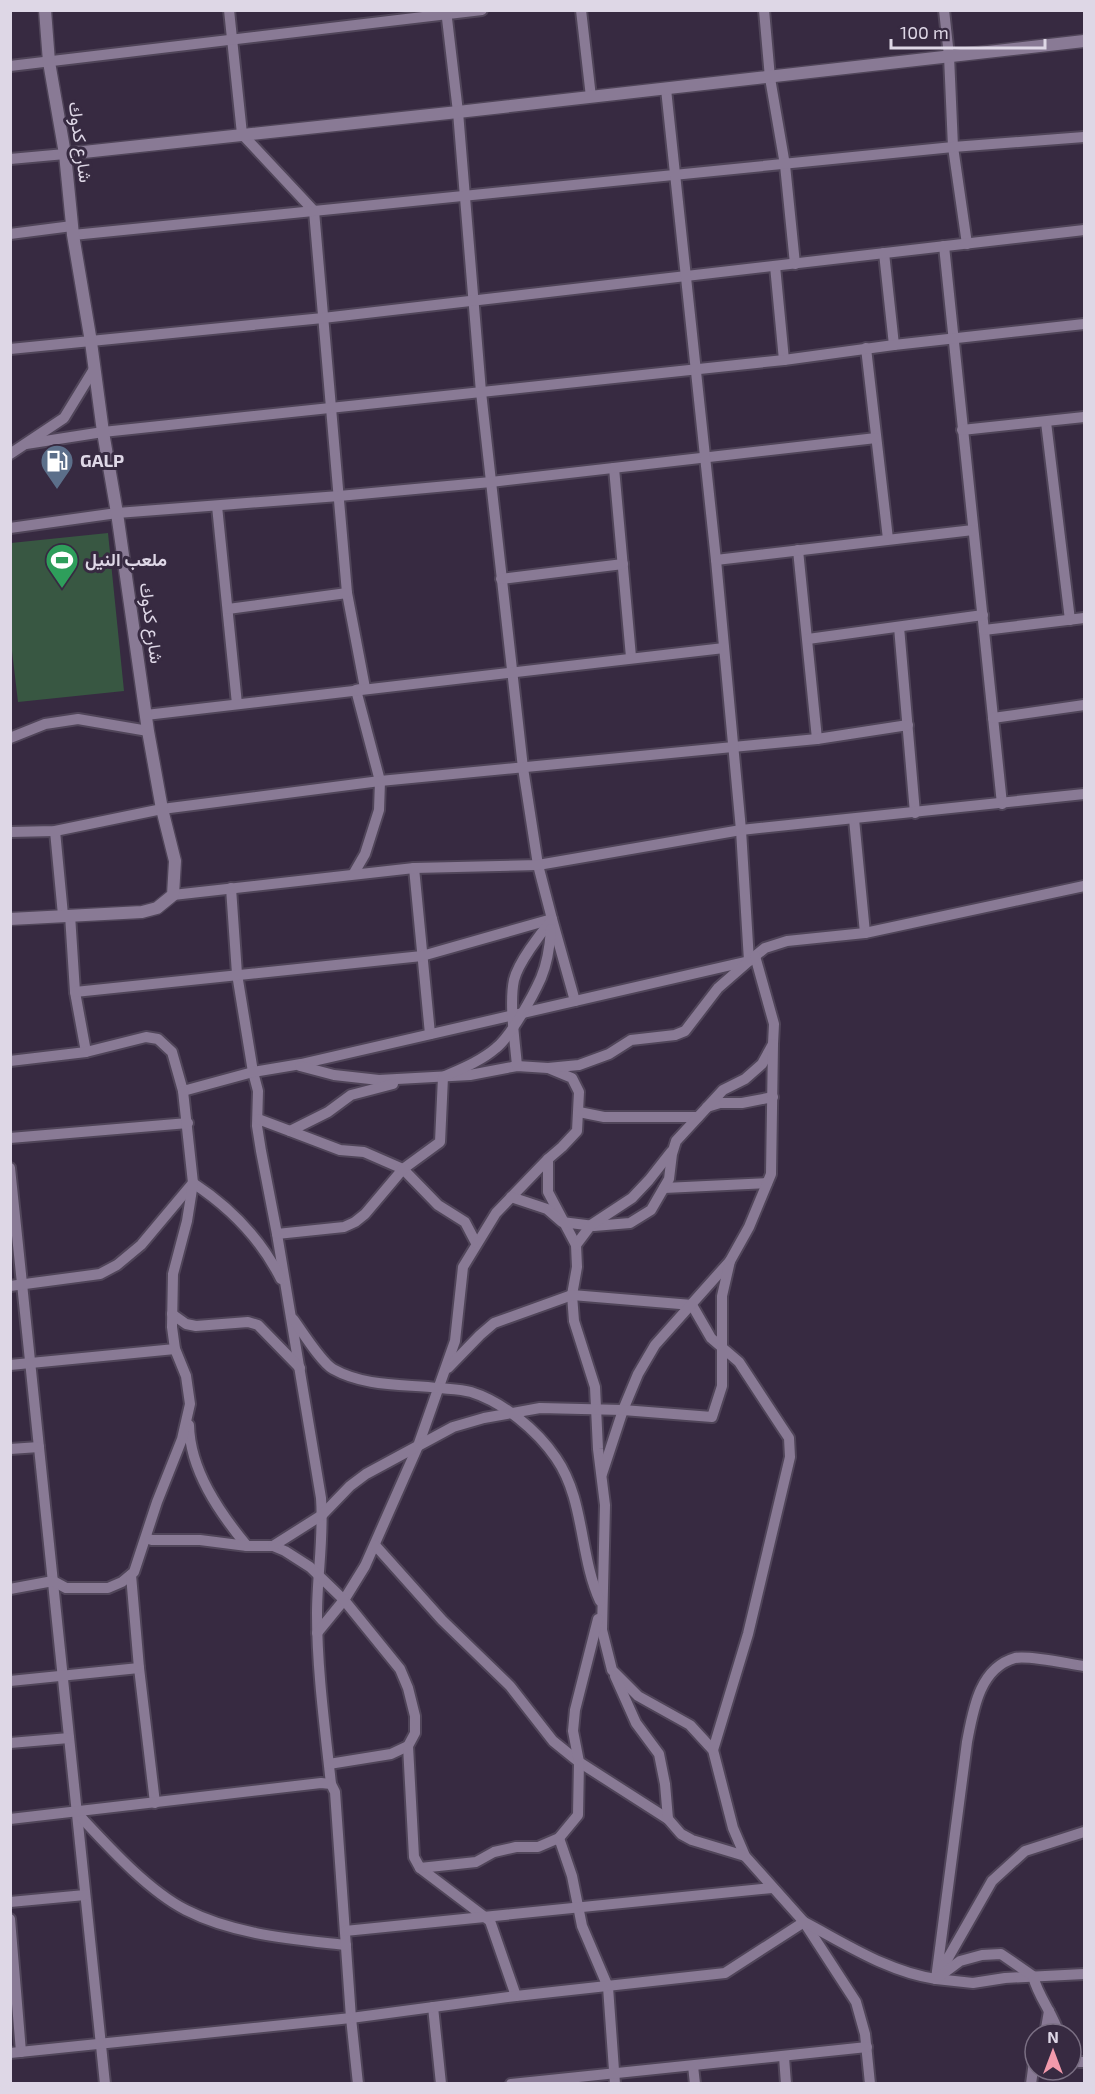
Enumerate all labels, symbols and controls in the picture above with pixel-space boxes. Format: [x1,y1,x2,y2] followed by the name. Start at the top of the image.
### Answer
[891,12,1046,50] scale bar
[900,21,949,43] text: 100 m
[62,100,98,184] street label: شارع كدوك
[39,443,75,490] fuel station icon: GALP
[80,449,124,471] place label: GALP
[44,542,80,589] sports icon: ملعب النيل
[85,548,167,571] place label: ملعب النيل
[133,581,169,665] street label: شارع كدوك
[1023,2022,1083,2082] north arrow
[1047,2027,1059,2046] text: N

